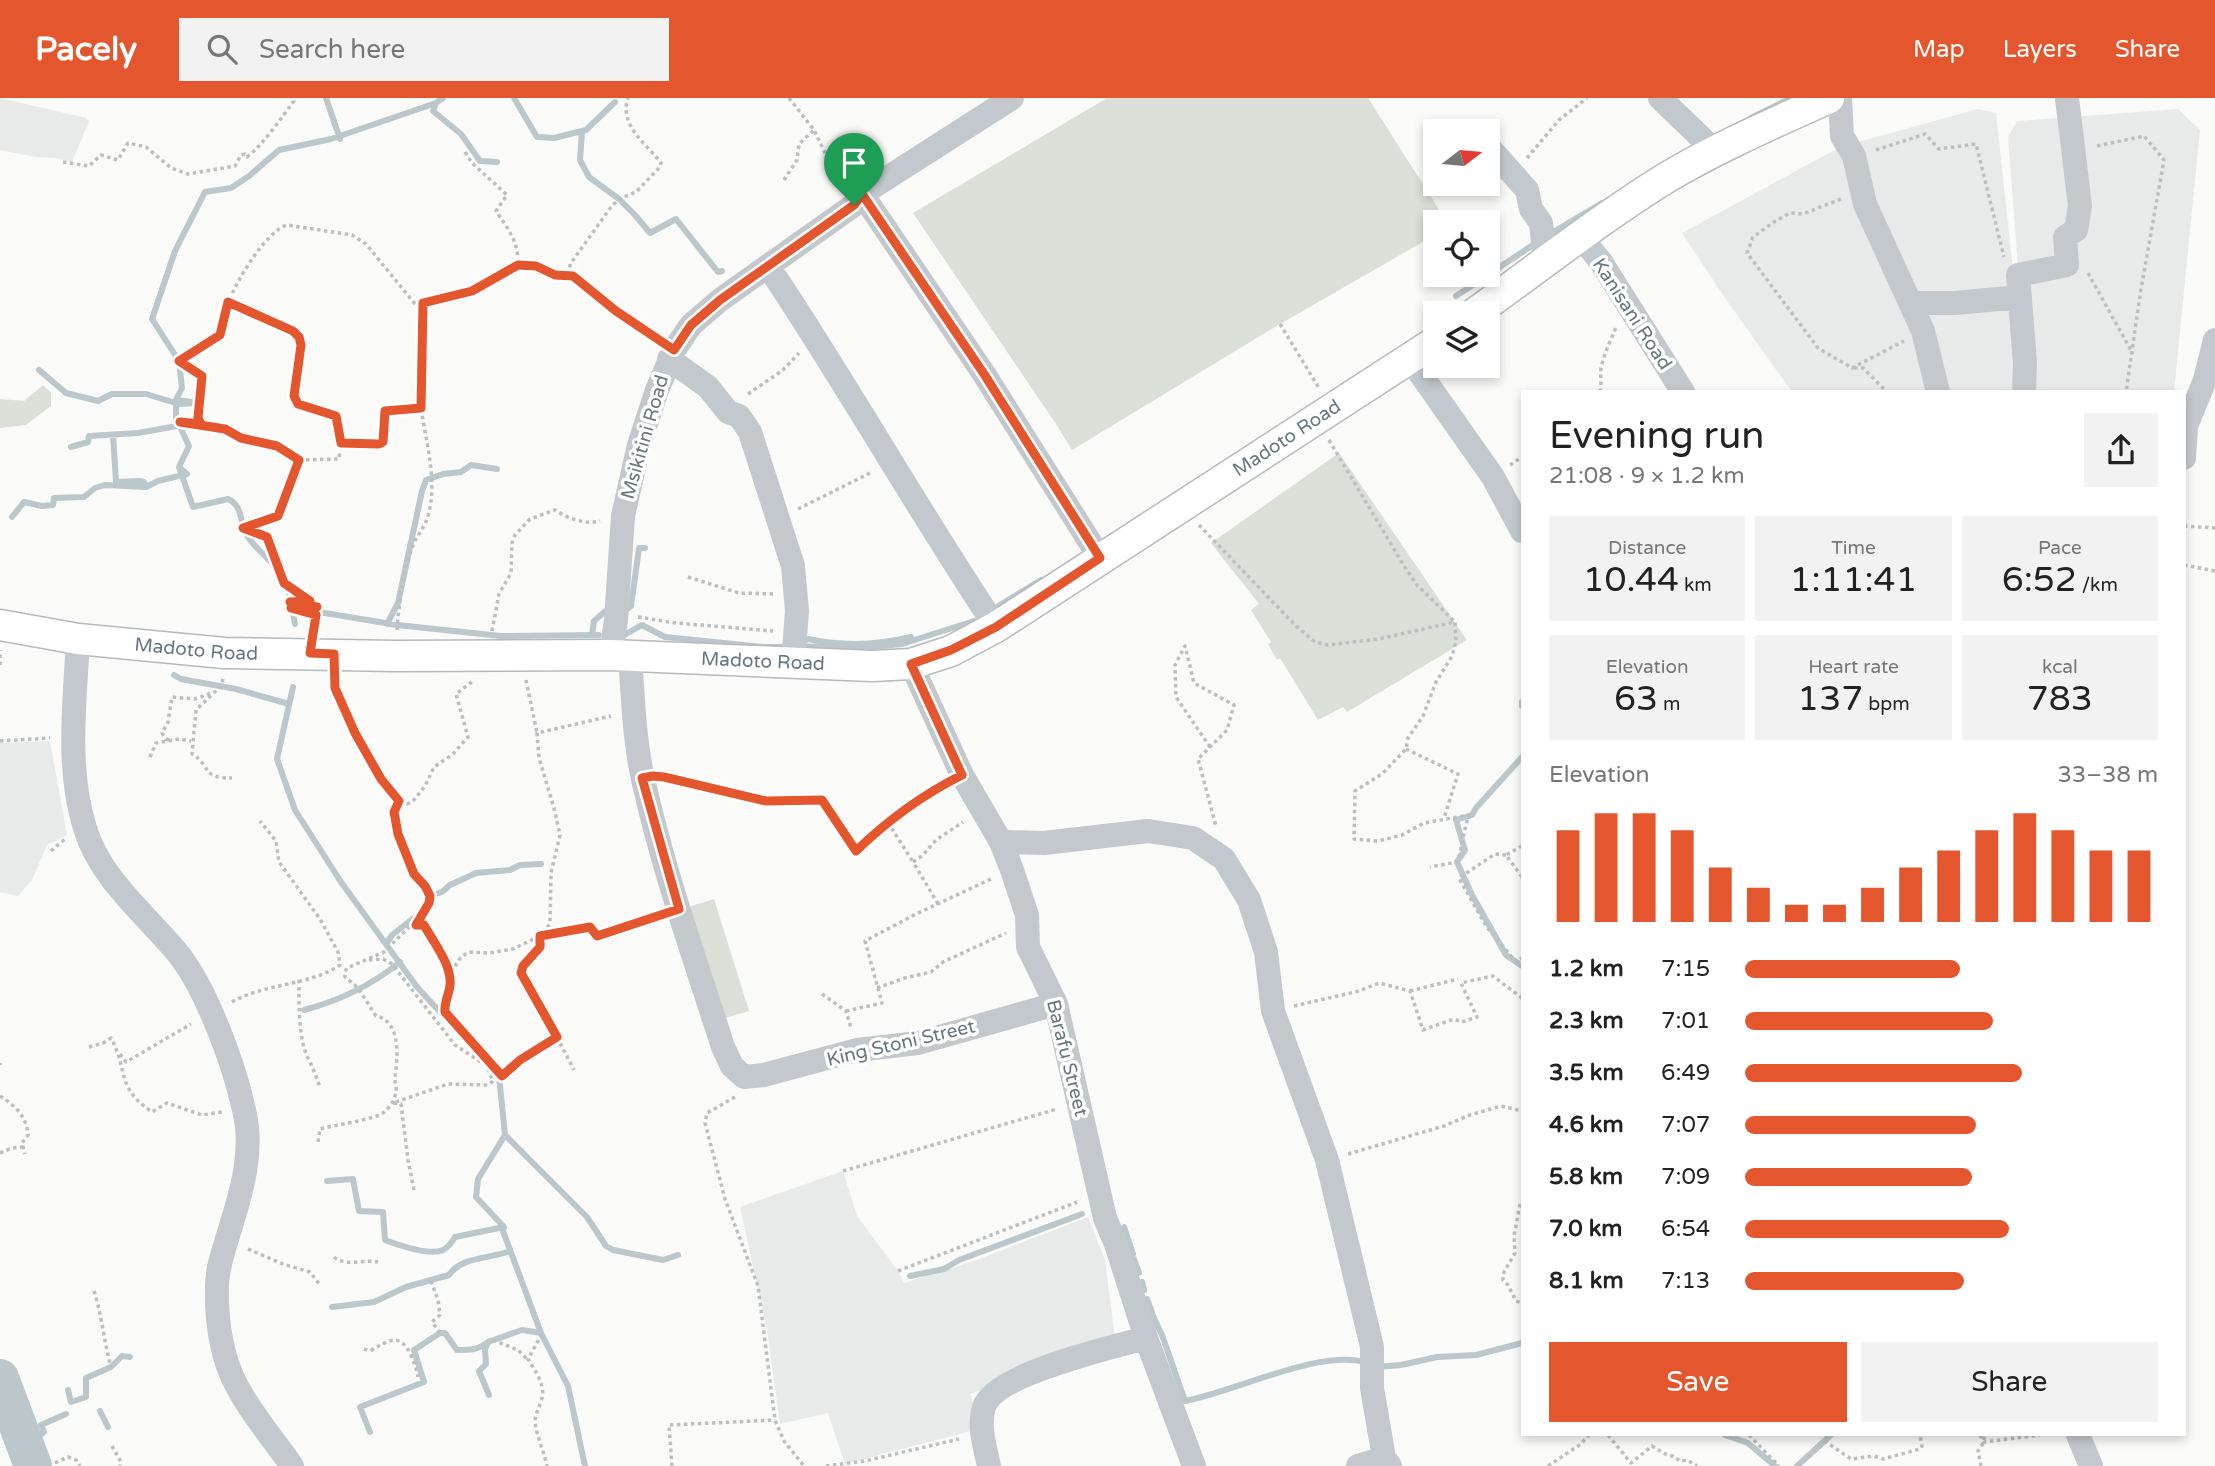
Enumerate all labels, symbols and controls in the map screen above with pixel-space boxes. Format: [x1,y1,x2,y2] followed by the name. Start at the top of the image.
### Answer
[179,18,669,81] search box
[35,30,137,69] text: Pacely
[203,30,241,68] icon: search
[259,34,405,65] text: Search here
[1913,35,1965,64] text: Map
[2003,35,2077,64] text: Layers
[2115,35,2180,64] text: Share
[1423,119,1500,196] north arrow
[1423,119,1500,378] map controls
[824,133,884,205] pin
[835,144,873,182] icon: arrive
[1423,210,1500,287] button: locate
[1588,254,1676,374] street label: Kanisani Road
[1423,301,1500,378] button: layers
[617,372,673,502] street label: Msikitini Road
[1229,395,1345,481] street label: Madoto Road
[1549,413,1764,459] text: Evening run
[2084,413,2158,487] button: share
[1549,462,1745,490] text: 21:08 · 9 × 1.2 km
[1608,537,1686,559] text: Distance
[1831,537,1876,559] text: Time
[2038,537,2082,559] text: Pace
[1583,559,1679,601] text: 10.44
[1789,559,1918,601] text: 1:11:41
[2002,559,2077,601] text: 6:52
[1679,574,1712,596] text: km
[2077,574,2118,596] text: /km
[133,633,258,665] street label: Madoto Road
[701,648,825,675] street label: Madoto Road
[1606,656,1689,678] text: Elevation
[1808,656,1899,678] text: Heart rate
[2042,656,2078,678] text: kcal
[1614,678,1658,720] text: 63
[1797,678,1863,720] text: 137
[2027,678,2093,720] text: 783
[1658,693,1680,715] text: m
[1863,693,1910,715] text: bpm
[1549,761,1650,789] text: Elevation
[2057,761,2158,789] text: 33–38 m
[1549,955,1624,983] text: 1.2 km
[1661,955,1710,983] text: 7:15
[1042,997,1092,1119] street label: Barafu Street
[1549,1007,1624,1035] text: 2.3 km
[1661,1007,1710,1035] text: 7:01
[825,1015,977,1071] street label: King Stoni Street
[1549,1059,1624,1087] text: 3.5 km
[1661,1059,1710,1087] text: 6:49
[1549,1111,1624,1139] text: 4.6 km
[1661,1111,1710,1139] text: 7:07
[1549,1163,1623,1191] text: 5.8 km
[1661,1163,1710,1191] text: 7:09
[1549,1215,1622,1243] text: 7.0 km
[1661,1215,1710,1243] text: 6:54
[1549,1267,1624,1295] text: 8.1 km
[1661,1267,1710,1295] text: 7:13
[1549,1342,1847,1422] button: Save
[1861,1342,2158,1422] button: Share

